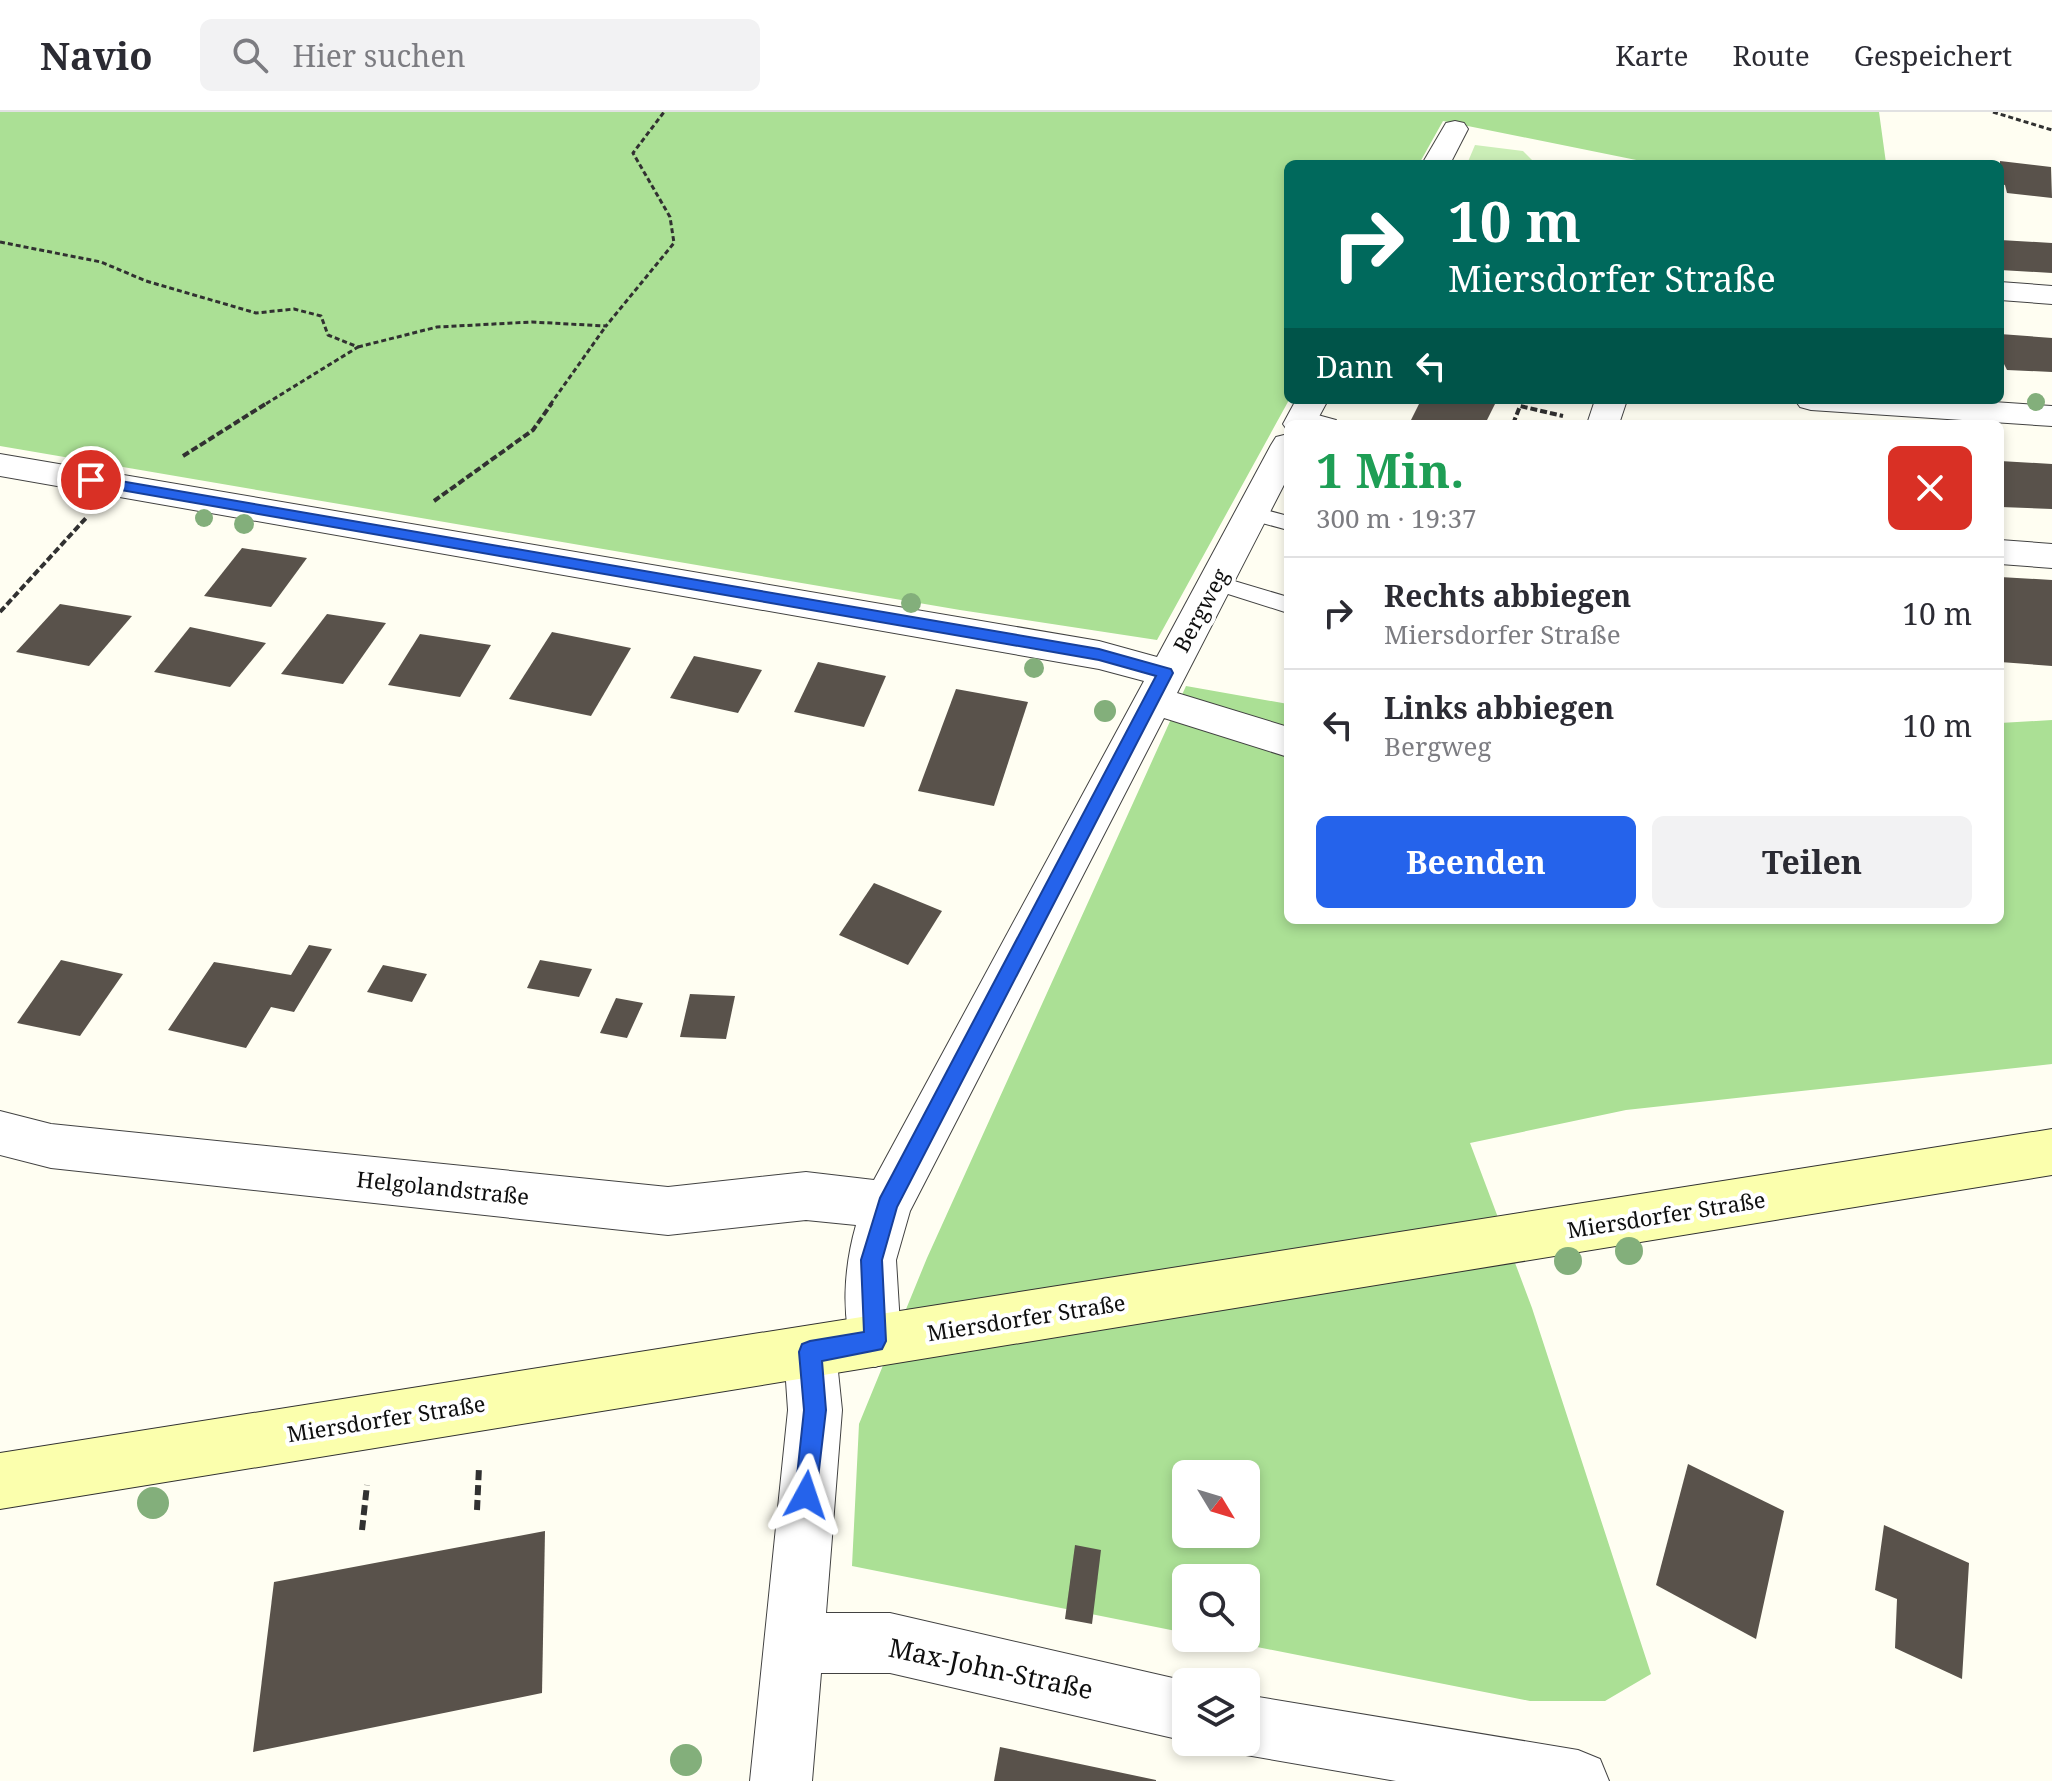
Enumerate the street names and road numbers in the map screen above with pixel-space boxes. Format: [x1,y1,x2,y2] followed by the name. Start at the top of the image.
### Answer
[1165,563,1235,657] street label: Bergweg
[355,1163,531,1211] street label: Helgolandstraße
[1565,1184,1767,1244] street label: Miersdorfer Straße
[925,1287,1127,1347] street label: Miersdorfer Straße
[285,1388,487,1448] street label: Miersdorfer Straße
[885,1629,1097,1707] street label: Max-John-Straße

